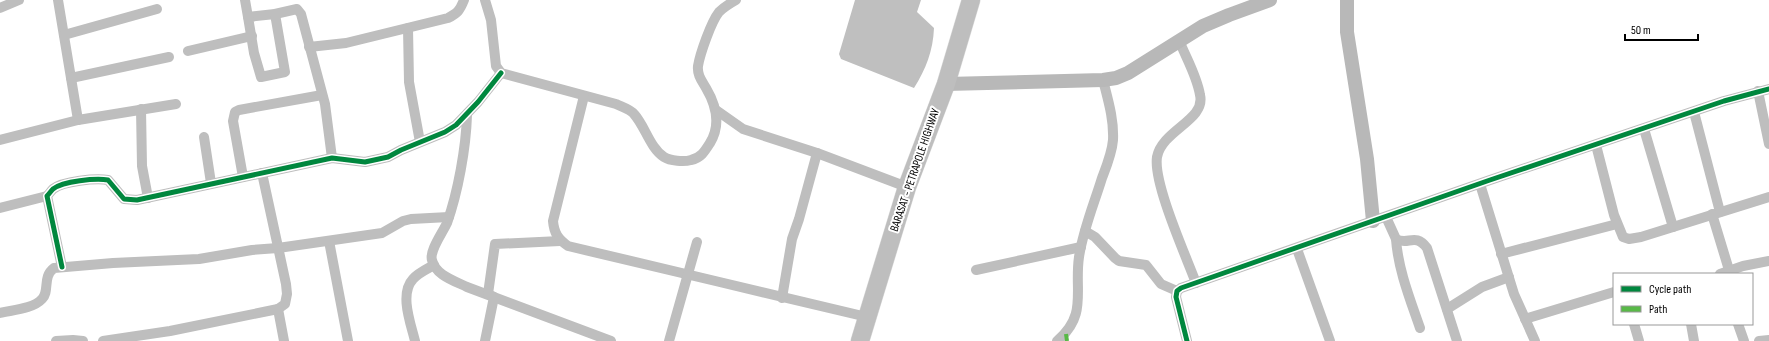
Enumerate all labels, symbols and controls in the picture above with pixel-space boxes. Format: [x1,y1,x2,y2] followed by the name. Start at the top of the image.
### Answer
[1625,16,1698,42] scale bar
[1631,23,1651,38] text: 50 m
[887,106,943,234] street label: BARASAT - PETRAPOLE HIGHWAY
[1613,273,1753,325] legend
[1649,282,1691,297] text: Cycle path
[1649,302,1667,317] text: Path

